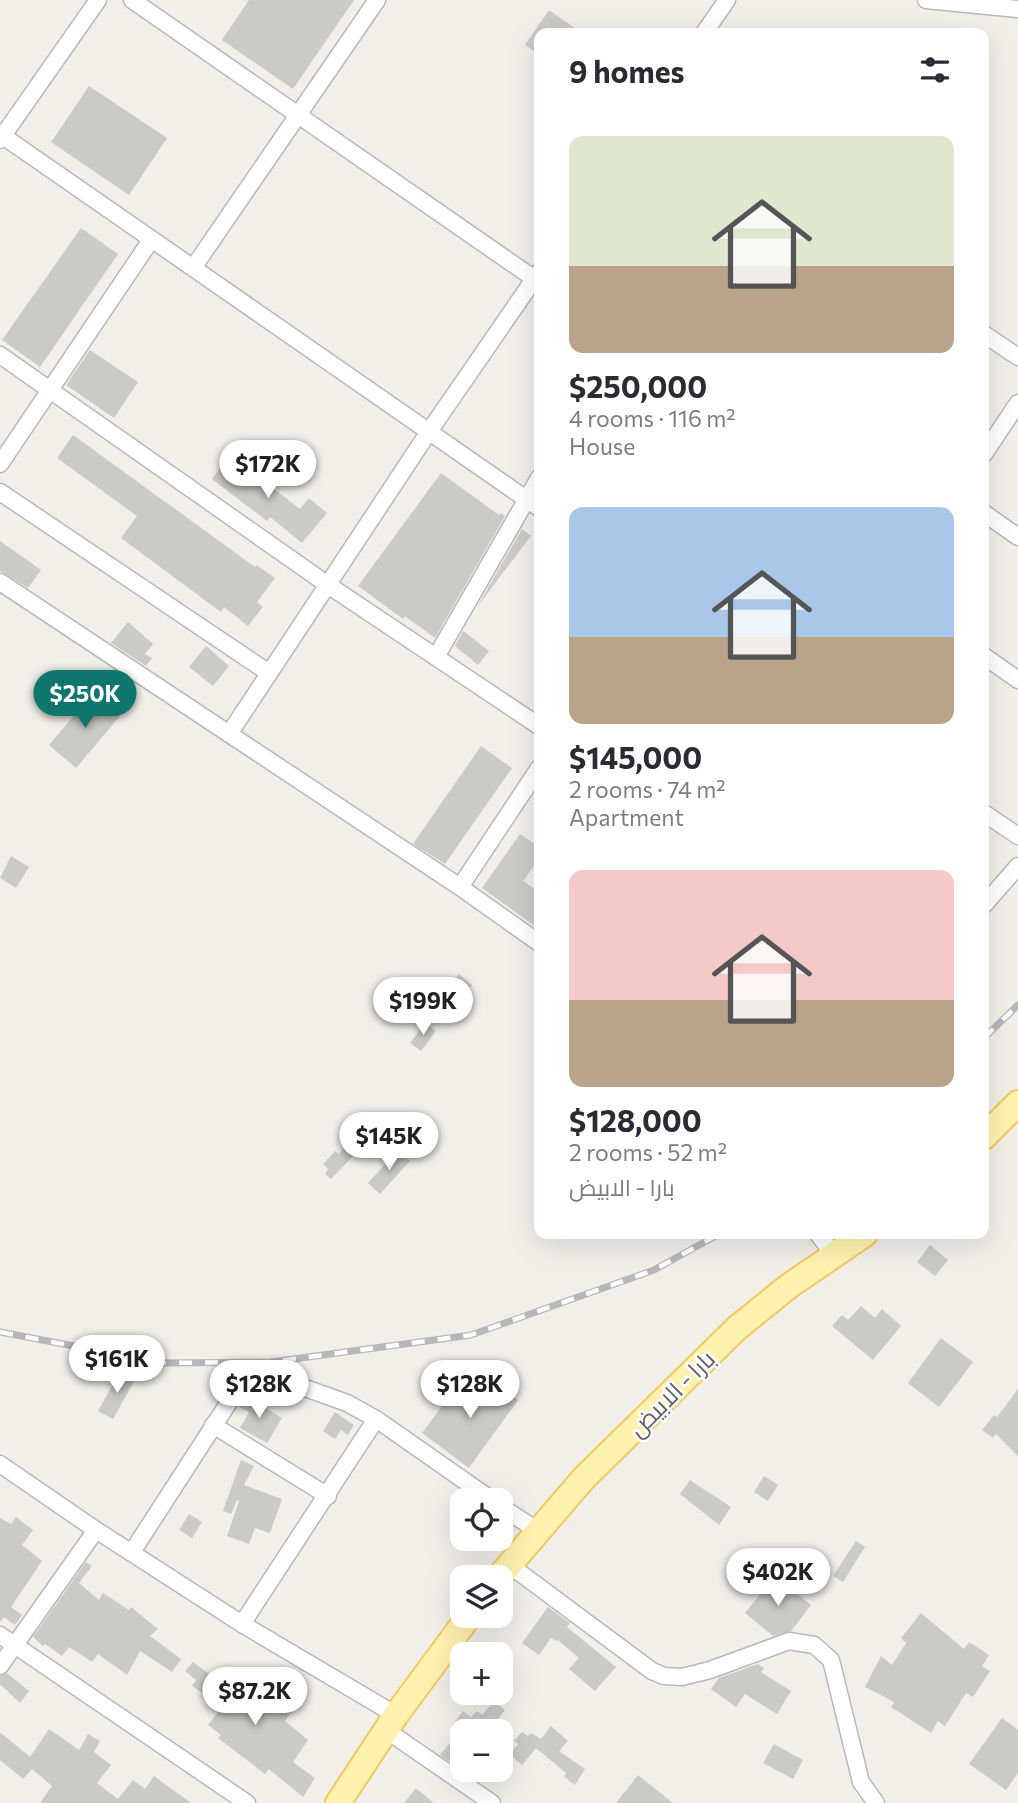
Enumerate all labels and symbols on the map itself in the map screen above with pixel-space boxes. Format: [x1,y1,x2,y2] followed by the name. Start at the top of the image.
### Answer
[219,440,317,500] pin: $172K
[36,670,134,730] pin: $250K
[374,978,472,1037] pin: $199K
[340,1112,438,1172] pin: $145K
[68,1336,166,1395] pin: $161K
[622,1344,721,1443] street label: بارا - الابيض
[210,1360,308,1420] pin: $128K
[421,1360,519,1420] pin: $128K
[729,1548,827,1608] pin: $402K
[198,1668,312,1727] pin: $87.2K

